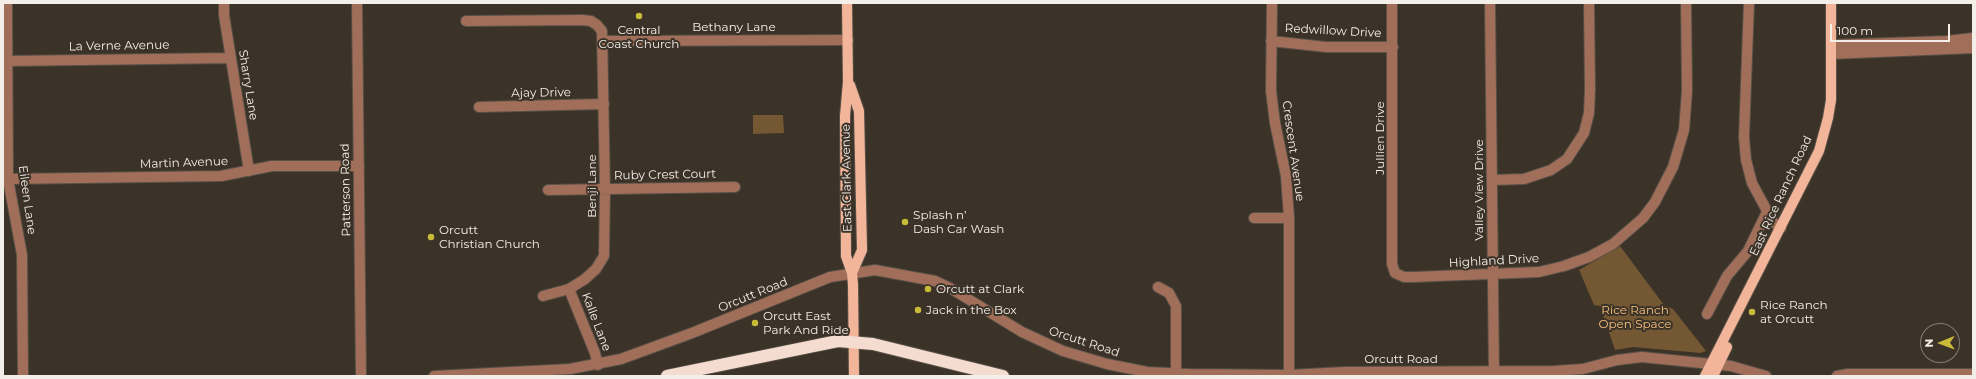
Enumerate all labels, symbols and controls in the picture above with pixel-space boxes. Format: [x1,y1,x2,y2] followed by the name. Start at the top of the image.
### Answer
[634,11,644,21] marker: Central Coast Church
[1832,16,1952,42] scale bar
[692,20,776,34] street label: Bethany Lane
[1284,21,1382,41] street label: Redwillow Drive
[599,23,679,51] place label: Central Coast Church
[1837,23,1873,38] text: 100 m
[68,38,170,54] street label: La Verne Avenue
[235,49,261,121] street label: Sharry Lane
[511,85,571,101] street label: Ajay Drive
[1279,100,1307,202] street label: Crescent Avenue
[1373,101,1387,175] street label: Jullien Drive
[839,124,855,232] street label: East Clark Avenue
[1747,134,1815,258] street label: East Rice Ranch Road
[1472,139,1486,241] street label: Valley View Drive
[338,143,354,237] street label: Patterson Road
[140,154,228,172] street label: Martin Avenue
[585,154,599,218] street label: Benji Lane
[15,164,39,236] street label: Eileen Lane
[614,167,716,183] street label: Ruby Crest Court
[913,208,1004,236] place label: Splash n’ Dash Car Wash
[900,217,910,227] marker: Splash n’ Dash Car Wash
[439,223,540,251] place label: Orcutt Christian Church
[426,232,436,242] marker: Orcutt Christian Church
[1448,251,1540,271] street label: Highland Drive
[716,275,790,315] street label: Orcutt Road
[936,282,1024,296] place label: Orcutt at Clark
[923,284,933,294] marker: Orcutt at Clark
[578,291,614,353] street label: Kalle Lane
[1760,298,1828,326] place label: Rice Ranch at Orcutt
[926,303,1017,317] place label: Jack in the Box
[1598,303,1672,331] park label: Rice Ranch Open Space
[913,305,923,315] marker: Jack in the Box
[1747,307,1757,317] marker: Rice Ranch at Orcutt
[763,309,849,337] place label: Orcutt East Park And Ride
[750,318,760,328] marker: Orcutt East Park And Ride
[1920,323,1960,363] north arrow
[1047,324,1121,360] street label: Orcutt Road
[1922,339,1936,348] text: N
[1364,352,1438,366] street label: Orcutt Road

